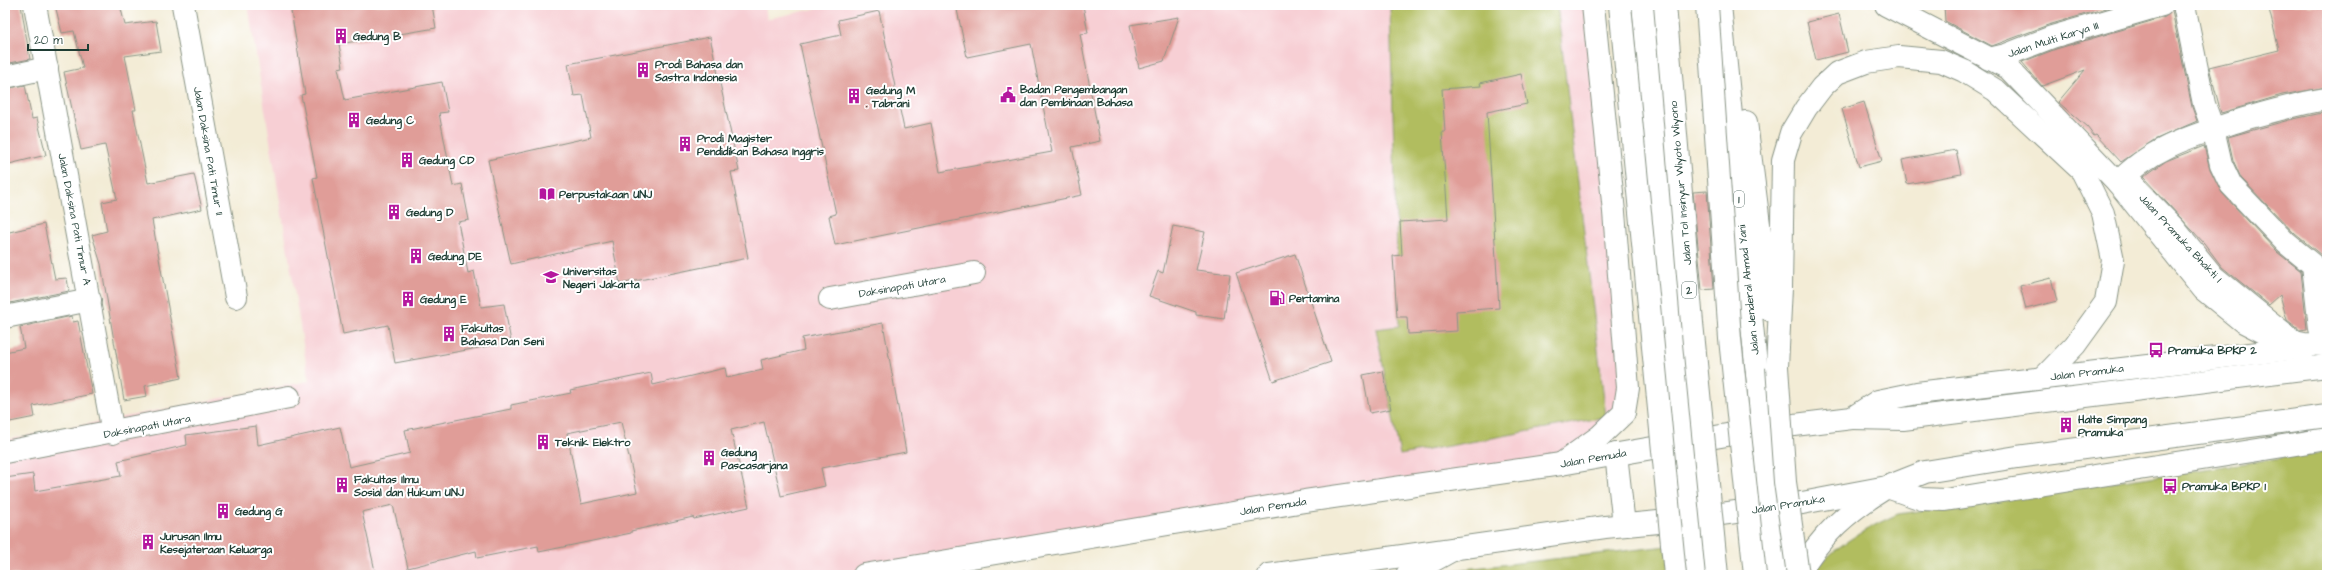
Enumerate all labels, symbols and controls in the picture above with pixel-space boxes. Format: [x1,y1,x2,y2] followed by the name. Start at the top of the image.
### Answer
[2006,18,2101,62] street label: Jalan Multi Karya III
[28,26,88,52] scale bar
[332,27,350,45] building icon: Gedung B
[353,29,401,46] place label: Gedung B
[34,32,63,49] text: 20 m
[654,57,743,85] place label: Prodi Bahasa dan Sastra Indonesia
[634,61,652,79] building icon: Prodi Bahasa dan Sastra Indonesia
[1019,82,1133,110] place label: Badan Pengembangan dan Pembinaan Bahasa
[866,83,915,111] place label: Gedung M . Tabrani
[190,86,227,217] street label: Jalan Daksina Pati Timur II
[999,86,1017,104] public building icon: Badan Pengembangan dan Pembinaan Bahasa
[845,87,863,105] building icon: Gedung M . Tabrani
[1666,99,1696,266] street label: Jalan Tol Insinyur Wiyoto Wiyono
[345,111,363,129] building icon: Gedung C
[366,113,414,130] place label: Gedung C
[697,131,825,161] place label: Prodi Magister Pendidikan Bahasa Inggris
[676,135,694,153] building icon: Prodi Magister Pendidikan Bahasa Inggris
[398,151,416,169] building icon: Gedung CD
[54,152,95,286] street label: Jalan Daksina Pati Timur A
[419,153,475,170] place label: Gedung CD
[538,185,556,203] library icon: Perpustakaan UNJ
[559,187,652,203] place label: Perpustakaan UNJ
[1734,191,1744,207] road number: 1
[2136,191,2226,286] street label: Jalan Pramuka Bhakti I
[385,203,403,221] building icon: Gedung D
[406,205,454,222] place label: Gedung D
[1734,224,1763,356] street label: Jalan Jenderal Ahmad Yani
[407,247,425,265] building icon: Gedung DE
[428,249,483,266] place label: Gedung DE
[562,264,640,294] place label: Universitas Negeri Jakarta
[542,268,560,286] school or university icon: Universitas Negeri Jakarta
[857,271,947,302] street label: Daksinapati Utara
[1682,282,1696,298] road number: 2
[1268,289,1286,307] fuel station icon: Pertamina
[399,290,417,308] building icon: Gedung E
[1289,291,1340,306] place label: Pertamina
[420,292,467,309] place label: Gedung E
[461,321,544,349] place label: Fakultas Bahasa Dan Seni
[440,325,458,343] building icon: Fakultas Bahasa Dan Seni
[2147,341,2165,359] bus stop icon: Pramuka BPKP 2
[2168,343,2258,358] place label: Pramuka BPKP 2
[2050,361,2125,384] street label: Jalan Pramuka
[103,411,192,442] street label: Daksinapati Utara
[2077,412,2147,440] place label: Halte Simpang Pramuka
[2057,416,2075,434] building icon: Halte Simpang Pramuka
[534,433,552,451] building icon: Teknik Elektro
[554,435,631,450] place label: Teknik Elektro
[721,445,788,474] place label: Gedung Pascasarjana
[1559,445,1628,472] street label: Jalan Pemuda
[700,449,718,467] building icon: Gedung Pascasarjana
[353,472,464,500] place label: Fakultas Ilmu Sosial dan Hukum UNJ
[333,476,351,494] building icon: Fakultas Ilmu Sosial dan Hukum UNJ
[2161,477,2179,495] bus stop icon: Pramuka BPKP 1
[2182,479,2267,494] place label: Pramuka BPKP 1
[1750,491,1826,518] street label: Jalan Pramuka
[1239,494,1308,519] street label: Jalan Pemuda
[214,502,232,520] building icon: Gedung G
[235,504,283,521] place label: Gedung G
[159,529,272,559] place label: Jurusan Ilmu Kesejateraan Keluarga
[139,533,157,551] building icon: Jurusan Ilmu Kesejateraan Keluarga

